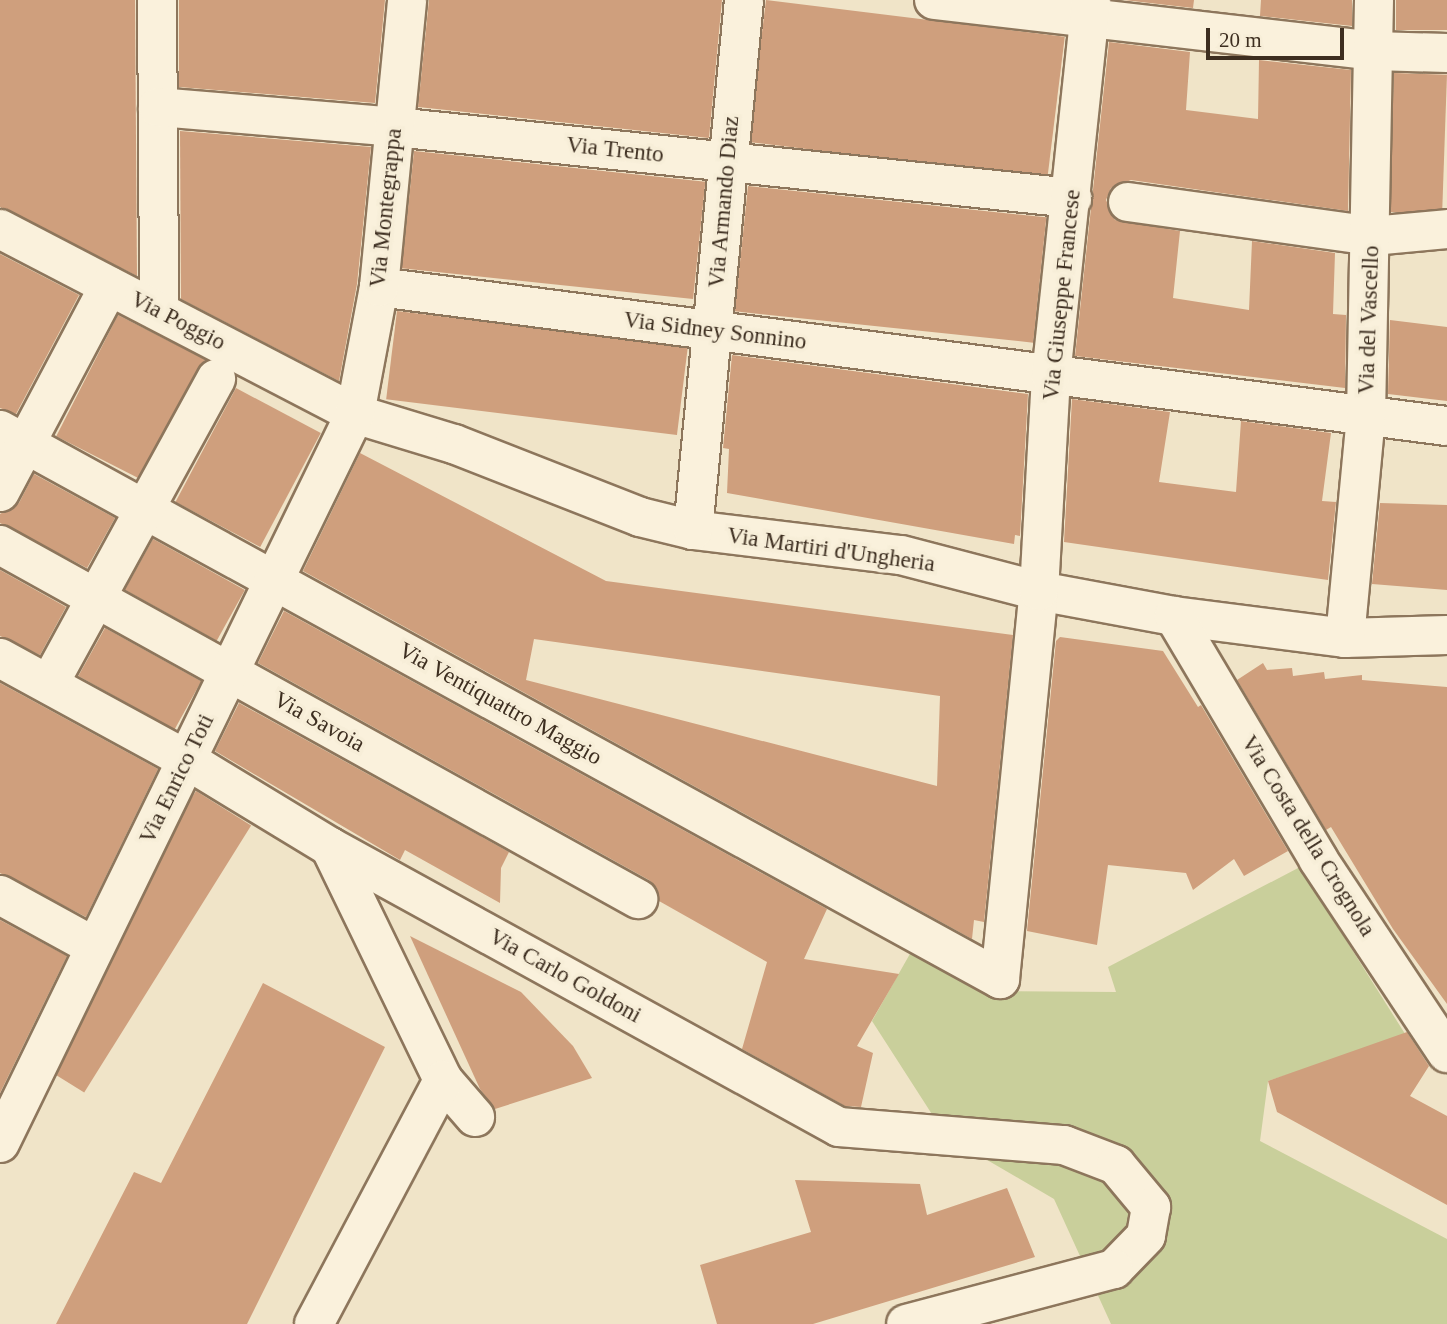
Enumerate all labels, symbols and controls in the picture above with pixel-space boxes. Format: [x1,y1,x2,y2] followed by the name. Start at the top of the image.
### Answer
[1209,14,1347,58] scale bar
[1219,28,1262,52] text: 20 m
[703,114,745,290] street label: Via Armando Diaz
[364,127,408,289] street label: Via Montegrappa
[565,131,665,169] street label: Via Trento
[1037,188,1087,402] street label: Via Giuseppe Francese
[1353,245,1385,395] street label: Via del Vascello
[126,285,230,357] street label: Via Poggio
[622,306,808,356] street label: Via Sidney Sonnino
[725,522,937,578] street label: Via Martiri d'Ungheria
[393,637,607,771] street label: Via Ventiquattro Maggio
[269,686,369,758] street label: Via Savoia
[134,709,220,849] street label: Via Enrico Toti
[1235,730,1381,942] street label: Via Costa della Crognola
[484,923,646,1029] street label: Via Carlo Goldoni

